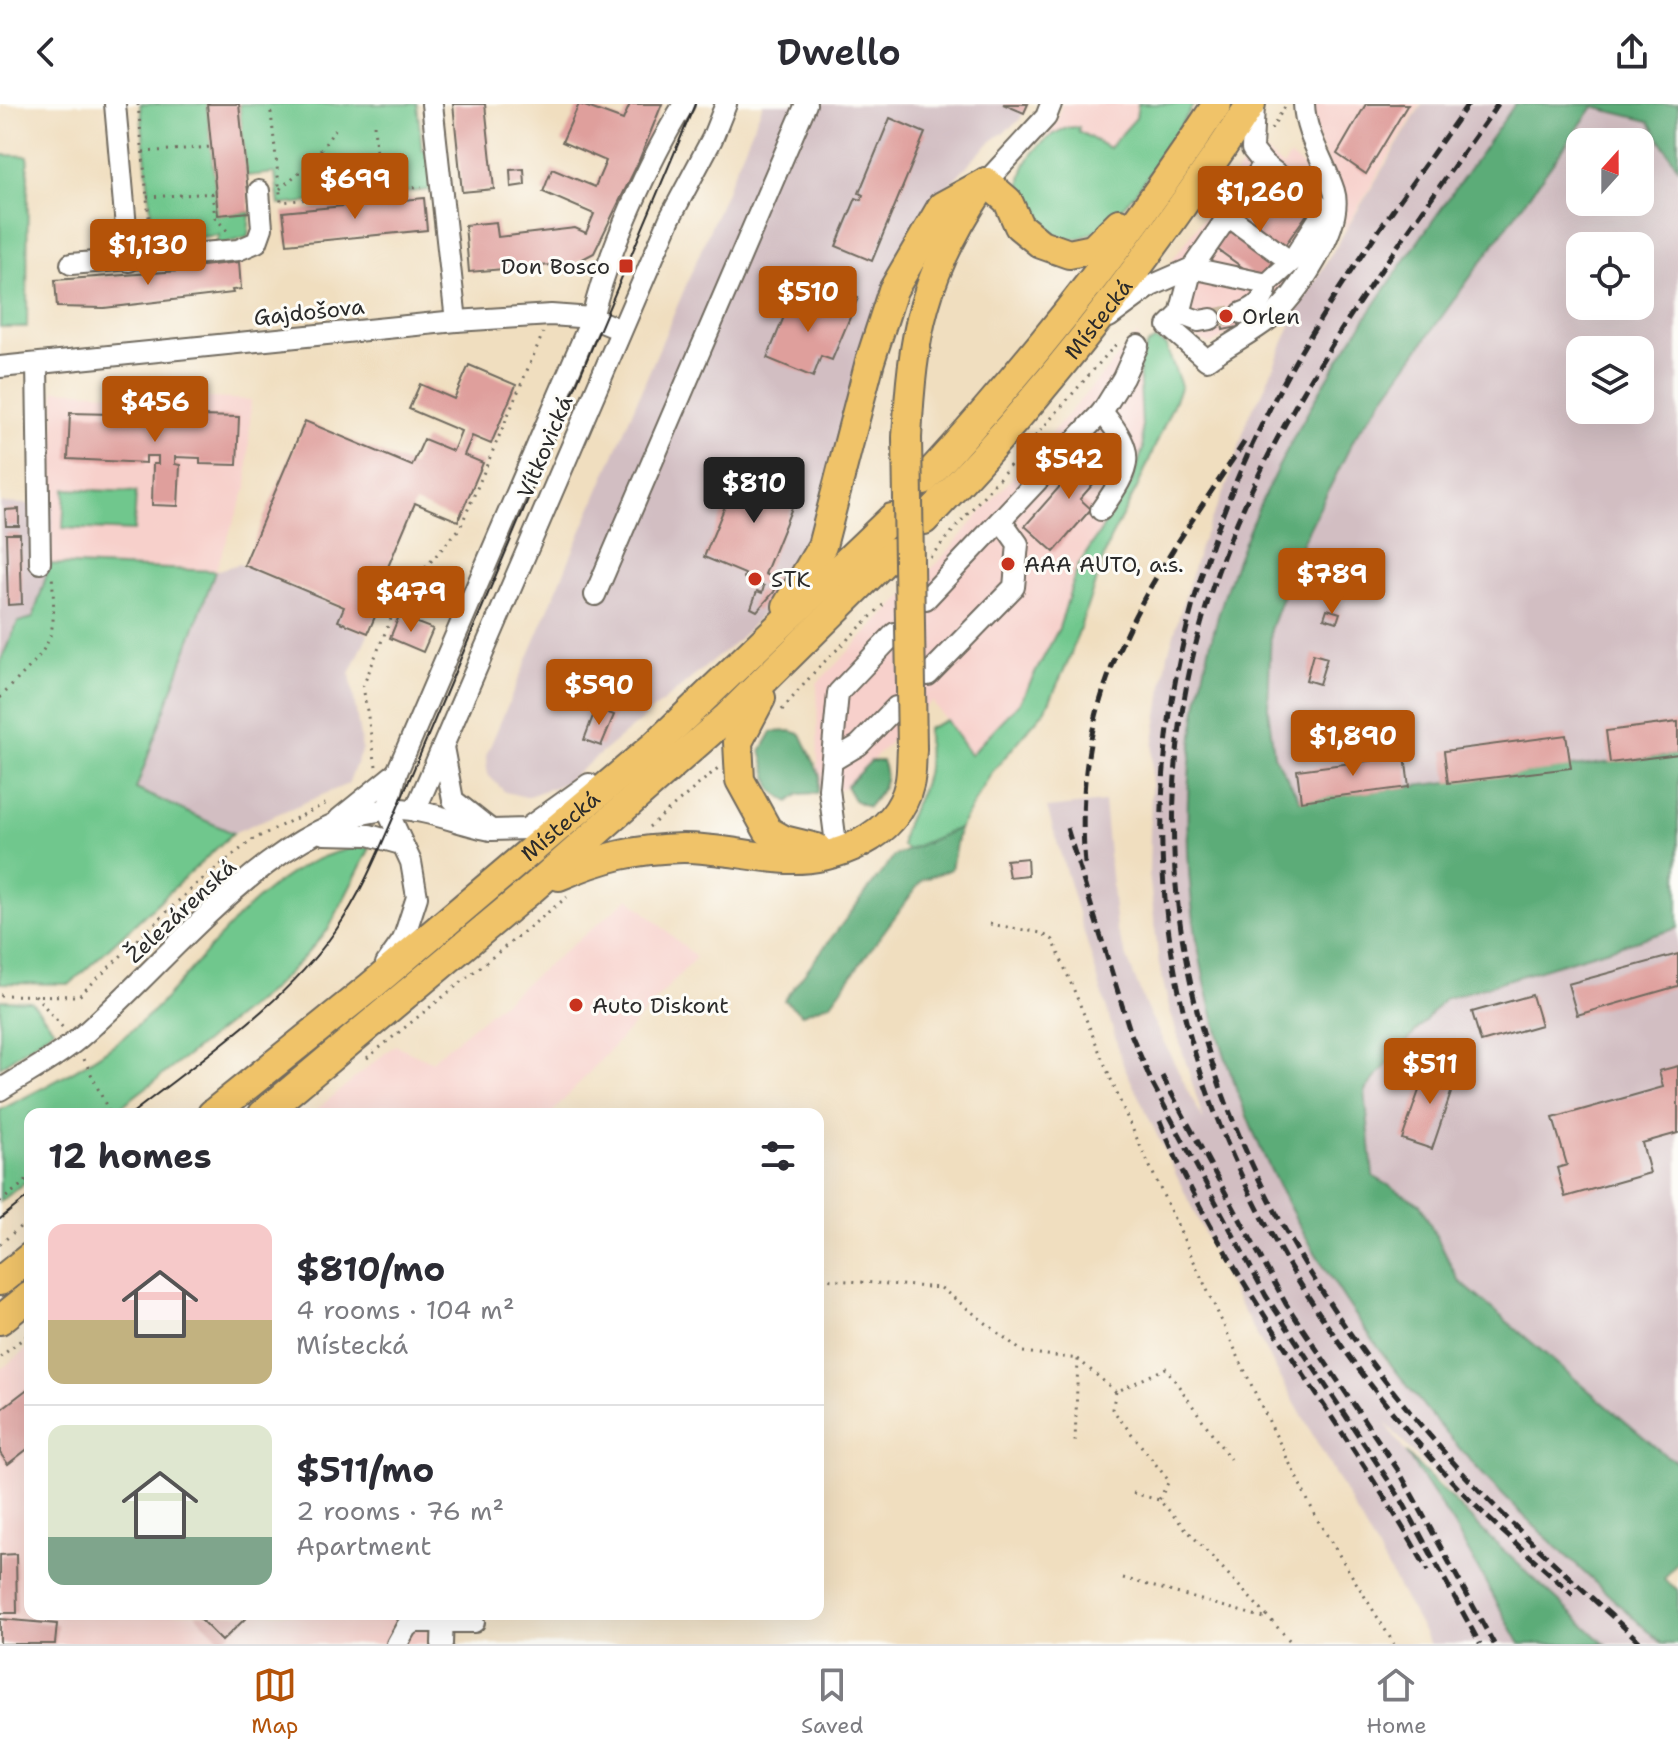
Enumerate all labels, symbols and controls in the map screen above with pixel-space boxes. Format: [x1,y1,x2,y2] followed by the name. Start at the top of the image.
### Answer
[777,28,901,77] text: Dwello
[24,30,68,74] icon: back
[1610,30,1654,74] icon: share
[1566,128,1654,216] north arrow
[1566,128,1654,424] map controls
[308,153,402,221] pin: $699
[319,161,391,196] text: $699
[1195,166,1325,234] pin: $1,260
[1216,174,1304,209] text: $1,260
[83,219,213,287] pin: $1,130
[108,227,188,262] text: $1,130
[1566,232,1654,320] button: locate
[501,252,610,281] place label: Don Bosco
[617,257,635,275] marker: Don Bosco
[761,266,855,334] pin: $510
[1057,272,1139,365] street label: Místecká
[777,274,839,309] text: $510
[252,292,366,332] street label: Gajdošova
[1242,302,1300,331] place label: Orlen
[1217,307,1235,325] marker: Orlen
[1566,336,1654,424] button: layers
[108,376,202,444] pin: $456
[120,384,190,419] text: $456
[510,391,580,503] street label: Vítkovická
[1022,433,1116,501] pin: $542
[1034,441,1104,476] text: $542
[707,457,801,525] pin: $810
[722,465,786,500] text: $810
[1285,548,1379,616] pin: $789
[1024,550,1184,579] place label: AAA AUTO, a.s.
[999,555,1017,573] marker: AAA AUTO, a.s.
[1296,556,1368,591] text: $789
[771,565,810,594] place label: STK
[364,566,458,634] pin: $479
[746,570,764,588] marker: STK
[376,574,447,609] text: $479
[552,659,646,727] pin: $590
[564,667,634,702] text: $590
[1288,710,1418,778] pin: $1,890
[1309,718,1397,753] text: $1,890
[514,784,606,868] street label: Místecká
[120,852,242,969] street label: Železárenská
[592,991,729,1020] place label: Auto Diskont
[567,996,585,1014] marker: Auto Diskont
[1383,1038,1477,1106] pin: $511
[1402,1046,1458,1081] text: $511
[48,1133,212,1179] text: 12 homes
[756,1134,800,1178] icon: filters
[296,1246,445,1292] text: $810/mo
[112,1256,208,1352] icon: home
[296,1292,515,1327] text: 4 rooms · 104 m²
[296,1327,408,1362] text: Místecká
[296,1447,434,1493] text: $511/mo
[112,1457,208,1553] icon: home
[296,1493,504,1528] text: 2 rooms · 76 m²
[296,1528,432,1563] text: Apartment
[251,1663,298,1740] tab: Map
[801,1663,864,1740] tab: Saved
[1366,1663,1427,1740] tab: Home

